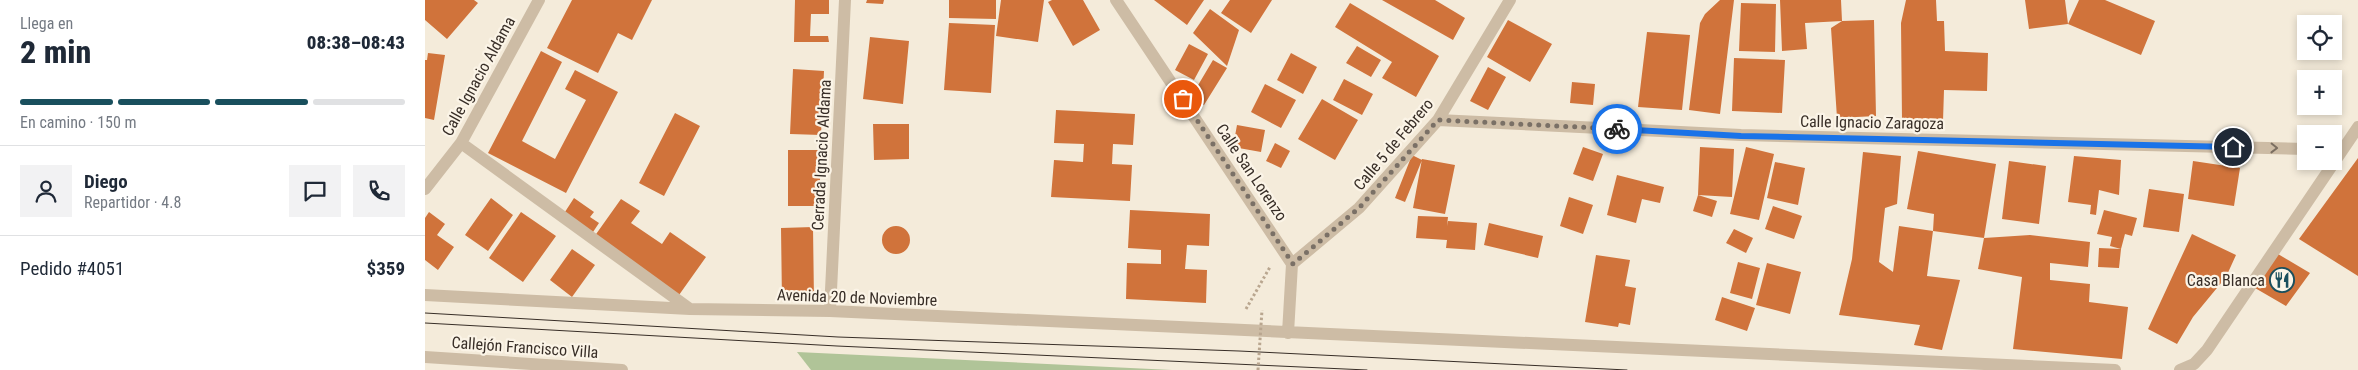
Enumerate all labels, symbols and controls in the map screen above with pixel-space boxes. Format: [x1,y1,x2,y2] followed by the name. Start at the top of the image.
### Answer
[438,13,519,139] street label: Calle Ignacio Aldama
[20,14,73,33] text: Llega en
[2297,15,2342,170] map controls
[2297,15,2342,60] button: locate
[307,31,405,54] text: 08:38–08:43
[20,33,91,71] text: 2 min
[2297,70,2342,115] button: +
[1162,78,1204,120] pin
[808,79,835,231] street label: Cerrada Ignacio Aldama
[1169,85,1197,113] icon: bag
[1350,95,1437,194] street label: Calle 5 de Febrero
[1592,104,1642,154] courier
[1800,112,1944,133] street label: Calle Ignacio Zaragoza
[20,113,137,132] text: En camino · 150 m
[1603,115,1631,143] icon: bike
[1212,120,1291,225] street label: Calle San Lorenzo
[2297,125,2342,170] button: −
[2212,126,2254,168] pin
[2219,133,2247,161] icon: home
[2270,143,2278,154] one-way arrow
[20,165,72,217] button: person
[289,165,341,217] button: chat
[353,165,405,217] button: phone
[84,170,128,193] text: Diego
[84,193,181,212] text: Repartidor · 4.8
[20,257,124,280] text: Pedido #4051
[367,257,405,280] text: $359
[2269,267,2295,293] restaurant icon: Casa Blanca
[2187,271,2265,290] place label: Casa Blanca
[777,285,937,310] street label: Avenida 20 de Noviembre
[451,333,599,362] street label: Callejón Francisco Villa

